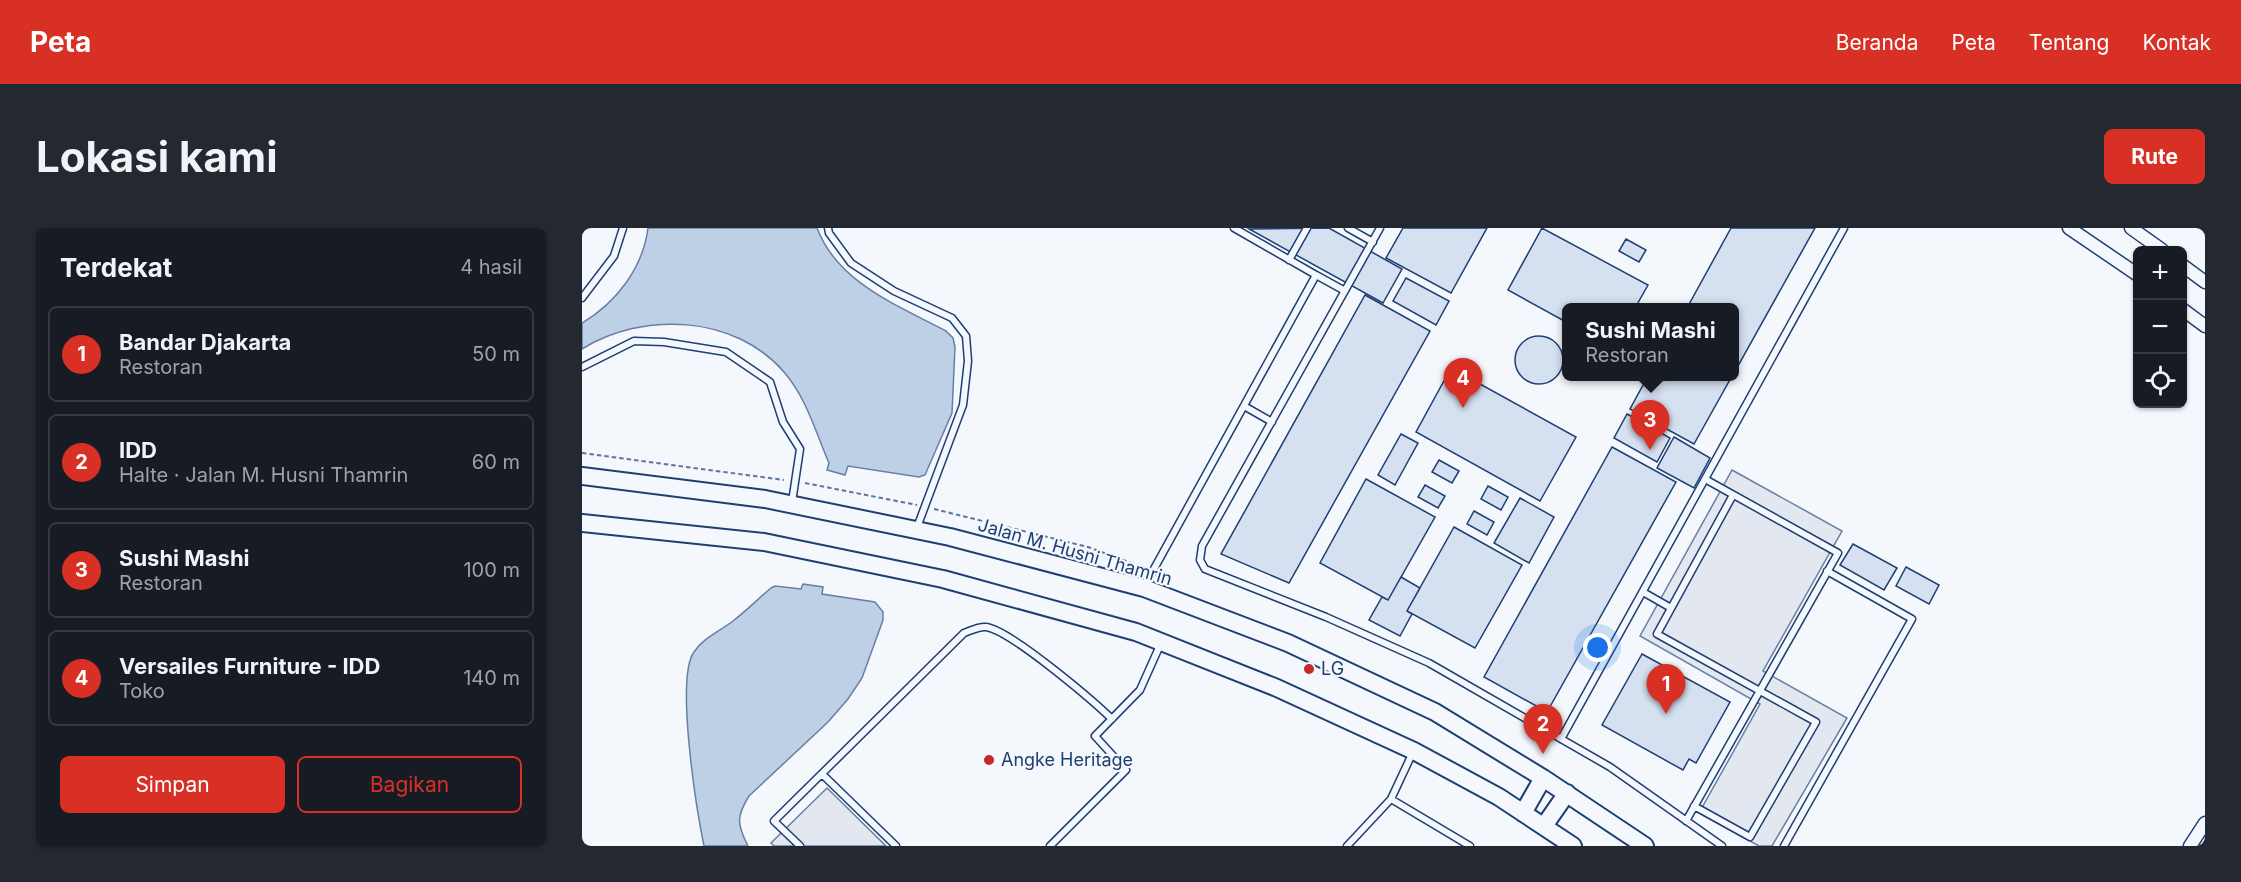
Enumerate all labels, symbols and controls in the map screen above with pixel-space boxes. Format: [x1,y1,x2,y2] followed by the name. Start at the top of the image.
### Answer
[30,25,91,59] text: Peta
[1836,30,1918,55] text: Beranda
[1951,30,1996,55] text: Peta
[2029,30,2109,55] text: Tentang
[2142,30,2211,55] text: Kontak
[2104,129,2205,184] button: Rute
[36,131,278,182] text: Lokasi kami
[2133,246,2187,408] map controls
[2133,246,2187,300] button: +
[60,252,172,283] text: Terdekat
[460,255,522,279] text: 4 hasil
[2133,300,2187,354] button: −
[1562,303,1739,381] popup
[1585,317,1716,343] text: Sushi Mashi
[119,329,291,355] text: Bandar Djakarta
[77,342,86,366] text: 1
[472,342,520,366] text: 50 m
[1585,343,1669,367] text: Restoran
[2133,354,2187,408] button: locate
[119,355,203,379] text: Restoran
[1444,358,1482,408] pin: 4
[1630,400,1670,450] pin: 3
[119,437,157,463] text: IDD
[75,450,88,474] text: 2
[472,450,520,474] text: 60 m
[119,463,408,487] text: Halte · Jalan M. Husni Thamrin
[976,514,1175,589] street label: Jalan M. Husni Thamrin
[119,545,250,571] text: Sushi Mashi
[75,558,88,582] text: 3
[463,558,520,582] text: 100 m
[119,571,203,595] text: Restoran
[1583,633,1612,662] your location
[119,653,380,679] text: Versailes Furniture - IDD
[1321,658,1344,679] place label: LG
[1302,662,1316,676] marker: LG
[1646,664,1686,714] pin: 1
[75,666,88,690] text: 4
[463,666,520,690] text: 140 m
[119,679,165,703] text: Toko
[1524,704,1562,754] pin: 2
[1001,749,1133,770] place label: Angke Heritage
[982,753,996,767] marker: Angke Heritage
[60,756,285,813] button: Simpan
[297,756,522,813] button: Bagikan

